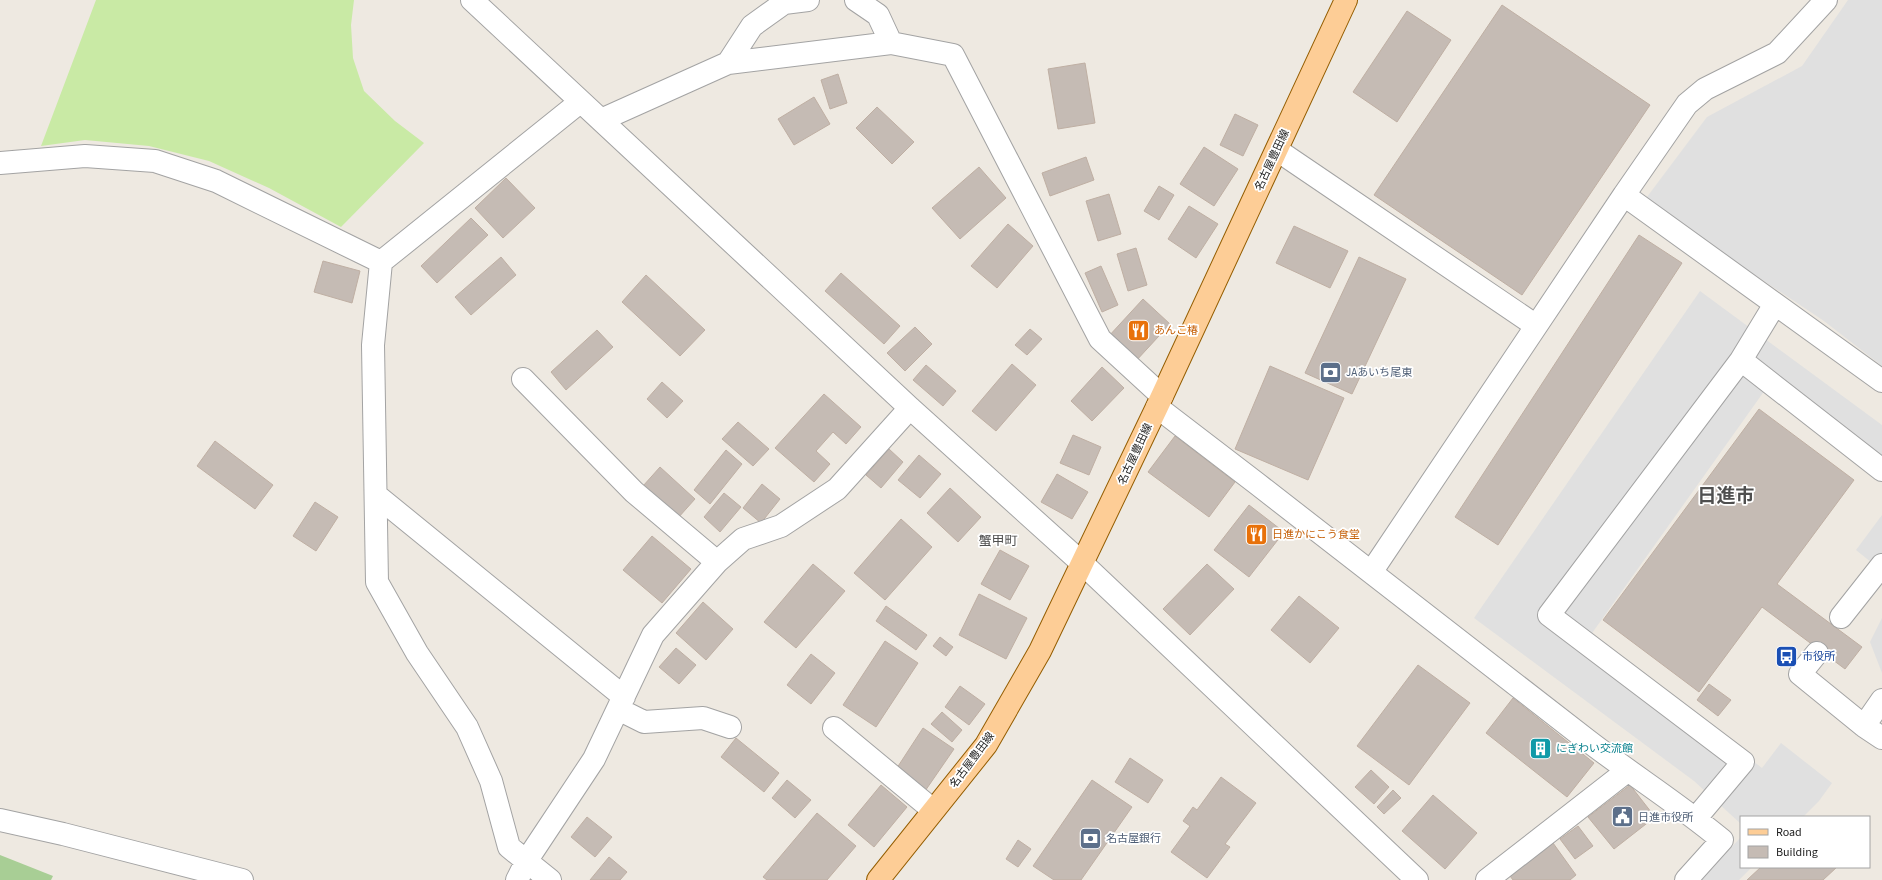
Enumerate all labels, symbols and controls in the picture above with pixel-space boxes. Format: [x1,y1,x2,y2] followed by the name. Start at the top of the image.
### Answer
[1251,127,1293,193] street label: 名古屋豊田線
[1126,317,1152,343] restaurant icon: あんこ椿
[1154,323,1198,338] place label: あんこ椿
[1318,359,1344,385] bank icon: JAあいち尾東
[1346,365,1412,380] place label: JAあいち尾東
[1114,421,1156,487] street label: 名古屋豊田線
[1697,483,1755,510] district label: 日進市
[1244,521,1270,547] restaurant icon: 日進かにこう食堂
[1272,527,1360,542] place label: 日進かにこう食堂
[978,532,1018,550] district label: 蟹甲町
[1773,643,1799,669] bus stop icon: 市役所
[1802,649,1836,664] place label: 市役所
[946,729,998,791] street label: 名古屋豊田線
[1527,735,1553,761] building icon: にぎわい交流館
[1556,741,1633,756] place label: にぎわい交流館
[1609,804,1635,830] public building icon: 日進市役所
[1638,810,1694,825] place label: 日進市役所
[1740,816,1870,868] legend
[1776,824,1802,841] text: Road
[1077,825,1103,851] bank icon: 名古屋銀行
[1106,831,1161,846] place label: 名古屋銀行
[1776,844,1818,861] text: Building

